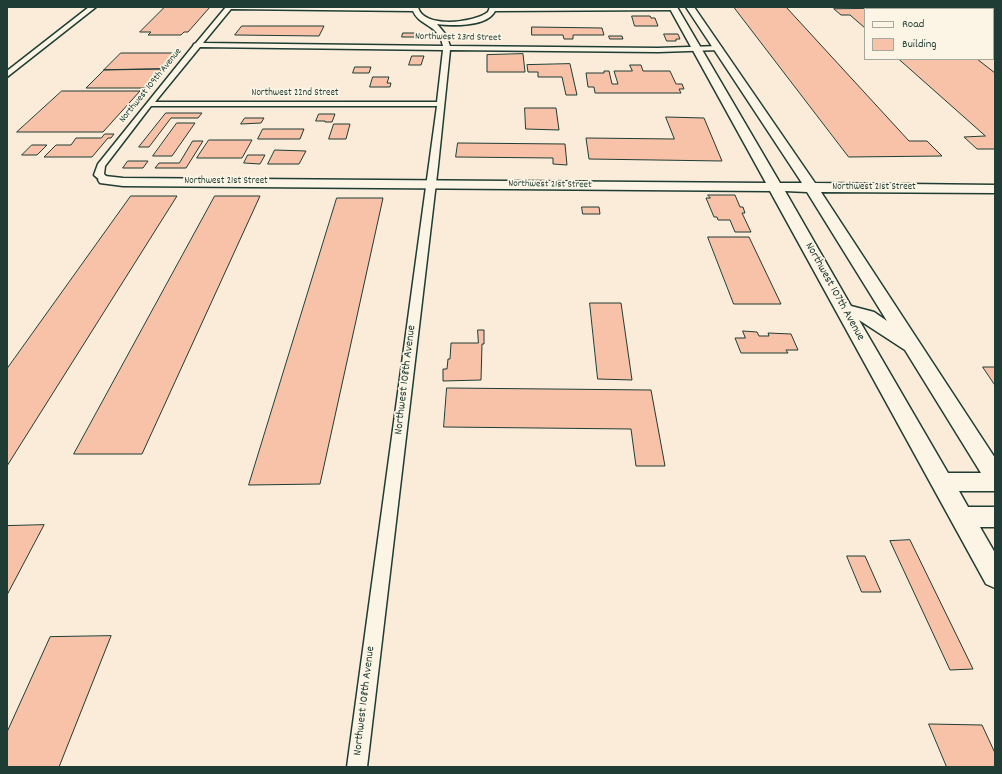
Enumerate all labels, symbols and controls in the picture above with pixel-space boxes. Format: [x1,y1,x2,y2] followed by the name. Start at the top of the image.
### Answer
[864,8,994,60] legend
[902,16,924,33] text: Road
[415,31,501,45] street label: Northwest 23rd Street
[902,36,937,53] text: Building
[117,46,185,126] street label: Northwest 109th Avenue
[251,88,339,100] street label: Northwest 22nd Street
[184,176,268,188] street label: Northwest 21st Street
[508,178,592,192] street label: Northwest 21st Street
[832,182,916,194] street label: Northwest 21st Street
[801,240,867,344] street label: Northwest 107th Avenue
[392,324,420,436] street label: Northwest 108th Avenue
[351,645,379,757] street label: Northwest 108th Avenue

